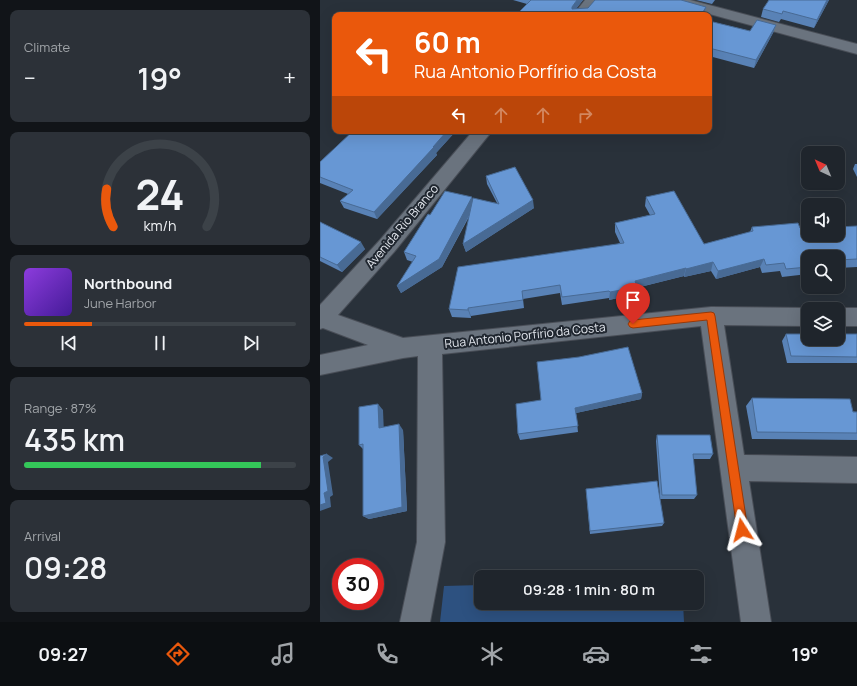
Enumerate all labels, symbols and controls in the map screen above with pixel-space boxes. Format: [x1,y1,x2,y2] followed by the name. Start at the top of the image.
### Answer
[414,23,481,61] text: 60 m
[348,28,400,80] icon: left
[24,38,70,56] text: Climate
[137,58,182,99] text: 19°
[414,59,656,83] text: Rua Antonio Porfírio da Costa
[24,63,36,93] text: −
[283,63,296,93] text: +
[448,104,470,126] icon: left
[490,104,512,126] icon: ahead
[532,104,554,126] icon: ahead
[574,104,596,126] icon: right
[801,146,845,190] north arrow
[801,146,845,346] map controls
[135,165,185,221] text: 24
[362,180,442,272] street label: Avenida Rio Branco
[801,198,845,242] button: sound
[143,215,177,234] text: km/h
[801,250,845,294] button: search
[84,273,172,294] text: Northbound
[616,283,650,324] pin
[622,289,644,311] icon: arrive
[84,294,157,312] text: June Harbor
[801,302,845,346] button: layers
[444,318,606,352] street label: Rua Antonio Porfírio da Costa
[58,332,80,354] icon: previous
[149,332,171,354] icon: pause
[240,332,262,354] icon: next
[24,399,96,417] text: Range · 87%
[24,419,125,460] text: 435 km
[721,509,763,551] position arrow
[24,527,61,545] text: Arrival
[24,547,107,588] text: 09:28
[332,558,384,610] speed limit sign: 30
[523,579,655,600] text: 09:28 · 1 min · 80 m
[164,640,192,668] icon: directions
[269,640,297,668] icon: music
[373,640,401,668] icon: phone
[478,640,506,668] icon: climate
[582,640,610,668] icon: car
[687,640,715,668] icon: filters
[38,642,88,666] text: 09:27
[792,642,819,666] text: 19°

